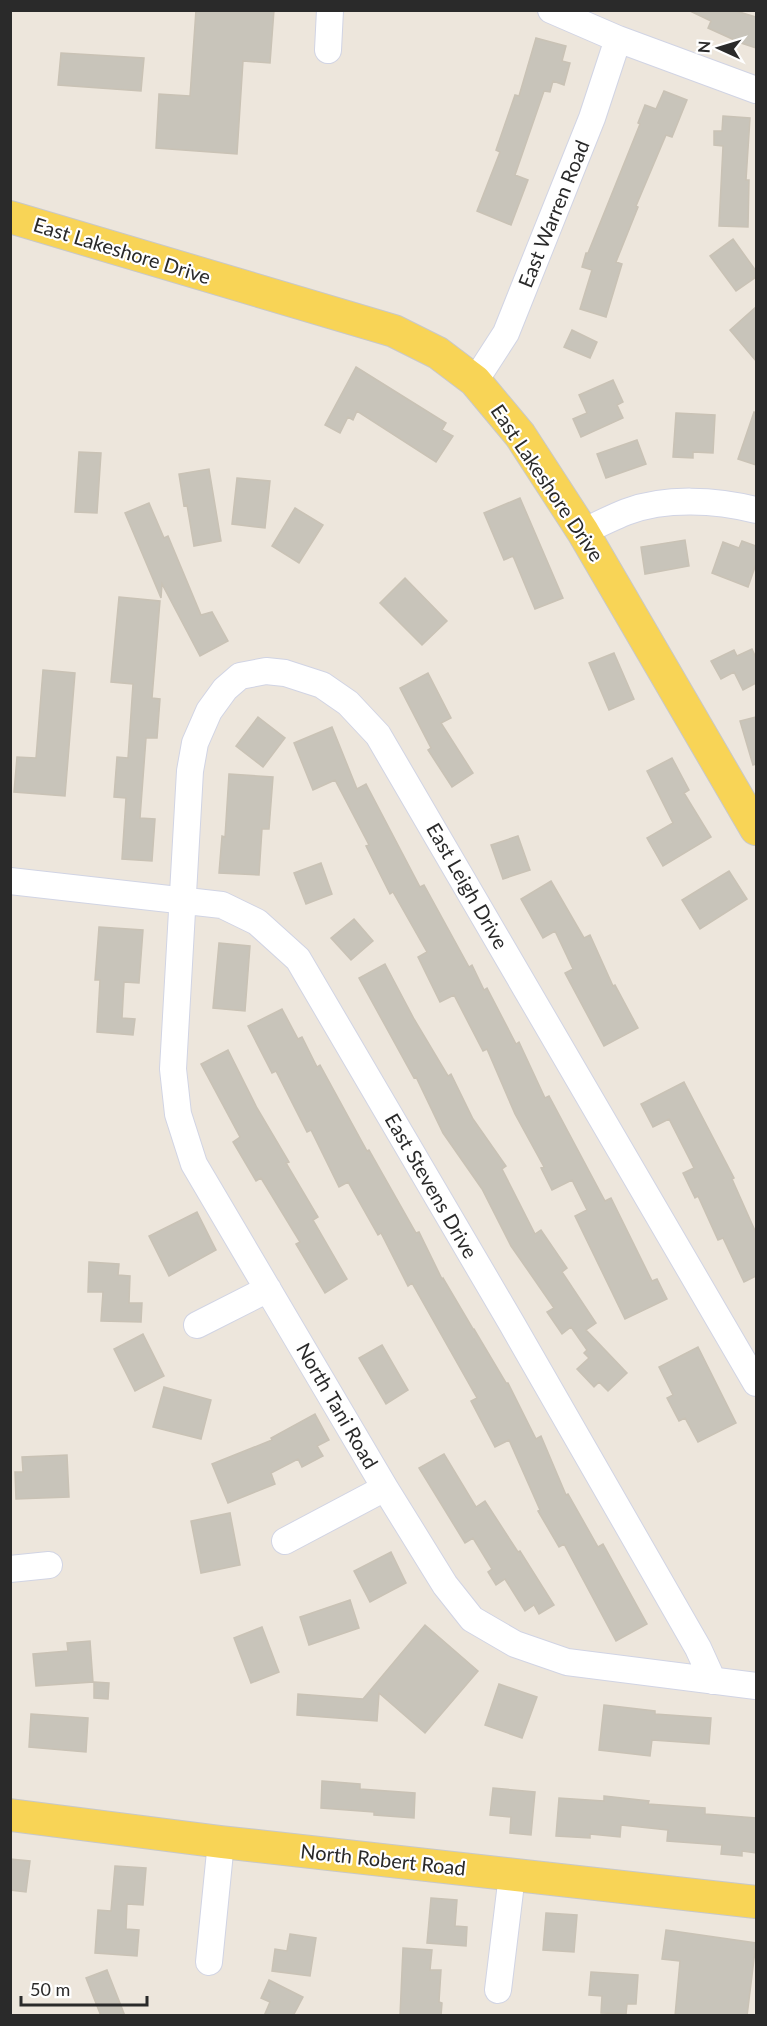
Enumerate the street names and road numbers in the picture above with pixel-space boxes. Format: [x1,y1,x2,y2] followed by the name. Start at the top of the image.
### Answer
[513,136,594,291] street label: East Warren Road
[31,212,214,288] street label: East Lakeshore Drive
[486,399,609,565] street label: East Lakeshore Drive
[422,818,514,953] street label: East Leigh Drive
[381,1109,483,1262] street label: East Stevens Drive
[292,1338,384,1473] street label: North Tani Road
[299,1838,467,1880] street label: North Robert Road

